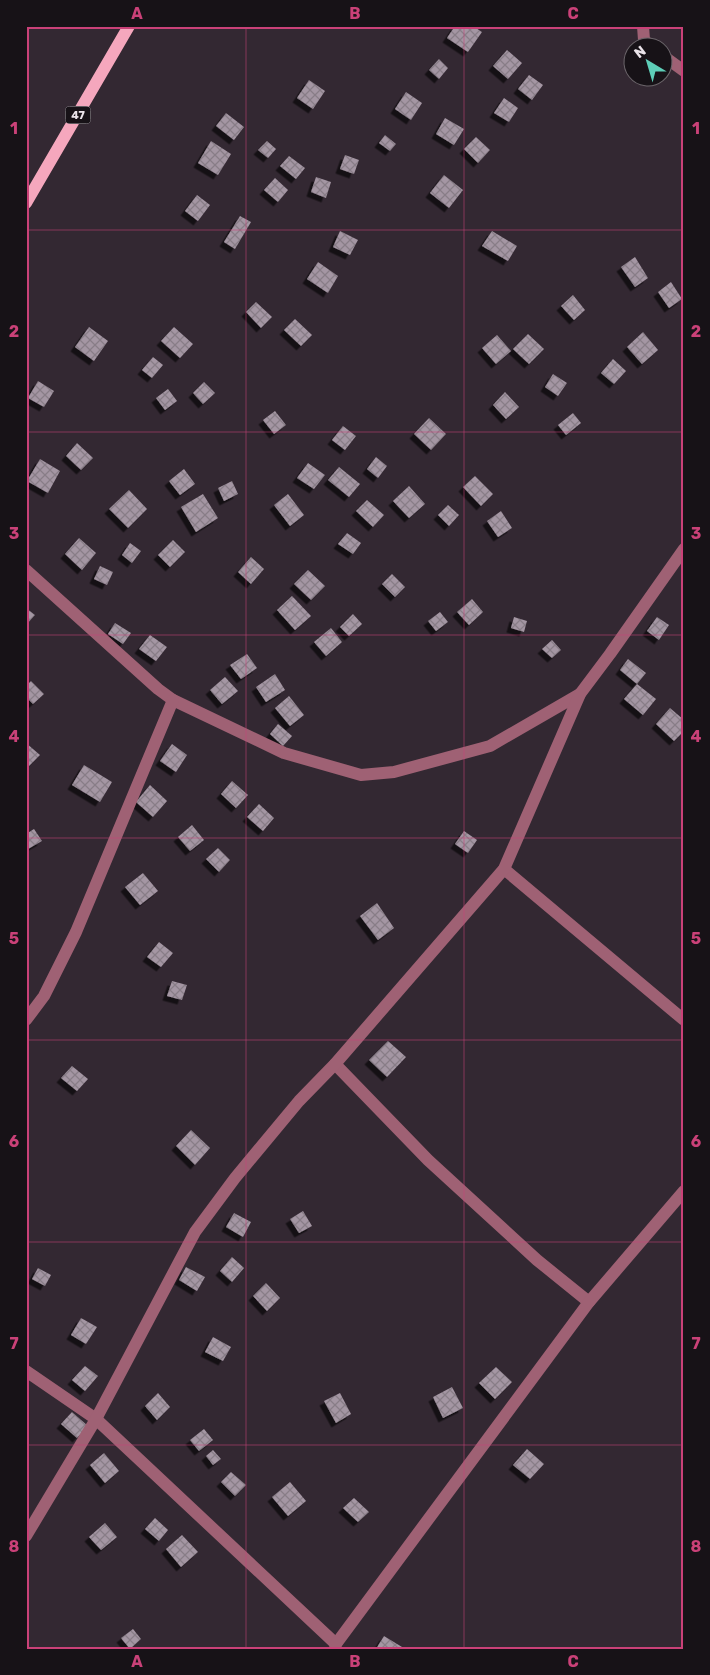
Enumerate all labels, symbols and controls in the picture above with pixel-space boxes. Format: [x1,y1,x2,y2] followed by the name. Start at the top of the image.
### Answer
[131,4,143,23] text: A
[349,4,361,23] text: B
[567,4,579,23] text: C
[622,38,672,88] north arrow
[631,42,650,62] text: N
[66,106,90,124] road number: 47
[10,119,18,138] text: 1
[692,119,700,138] text: 1
[9,322,19,341] text: 2
[691,322,701,341] text: 2
[9,524,19,543] text: 3
[691,524,701,543] text: 3
[9,727,20,746] text: 4
[691,727,702,746] text: 4
[9,929,19,948] text: 5
[691,929,701,948] text: 5
[9,1132,19,1151] text: 6
[691,1132,701,1151] text: 6
[9,1334,19,1353] text: 7
[691,1334,701,1353] text: 7
[9,1537,20,1556] text: 8
[691,1537,702,1556] text: 8
[131,1652,143,1671] text: A
[349,1652,361,1671] text: B
[567,1652,579,1671] text: C

